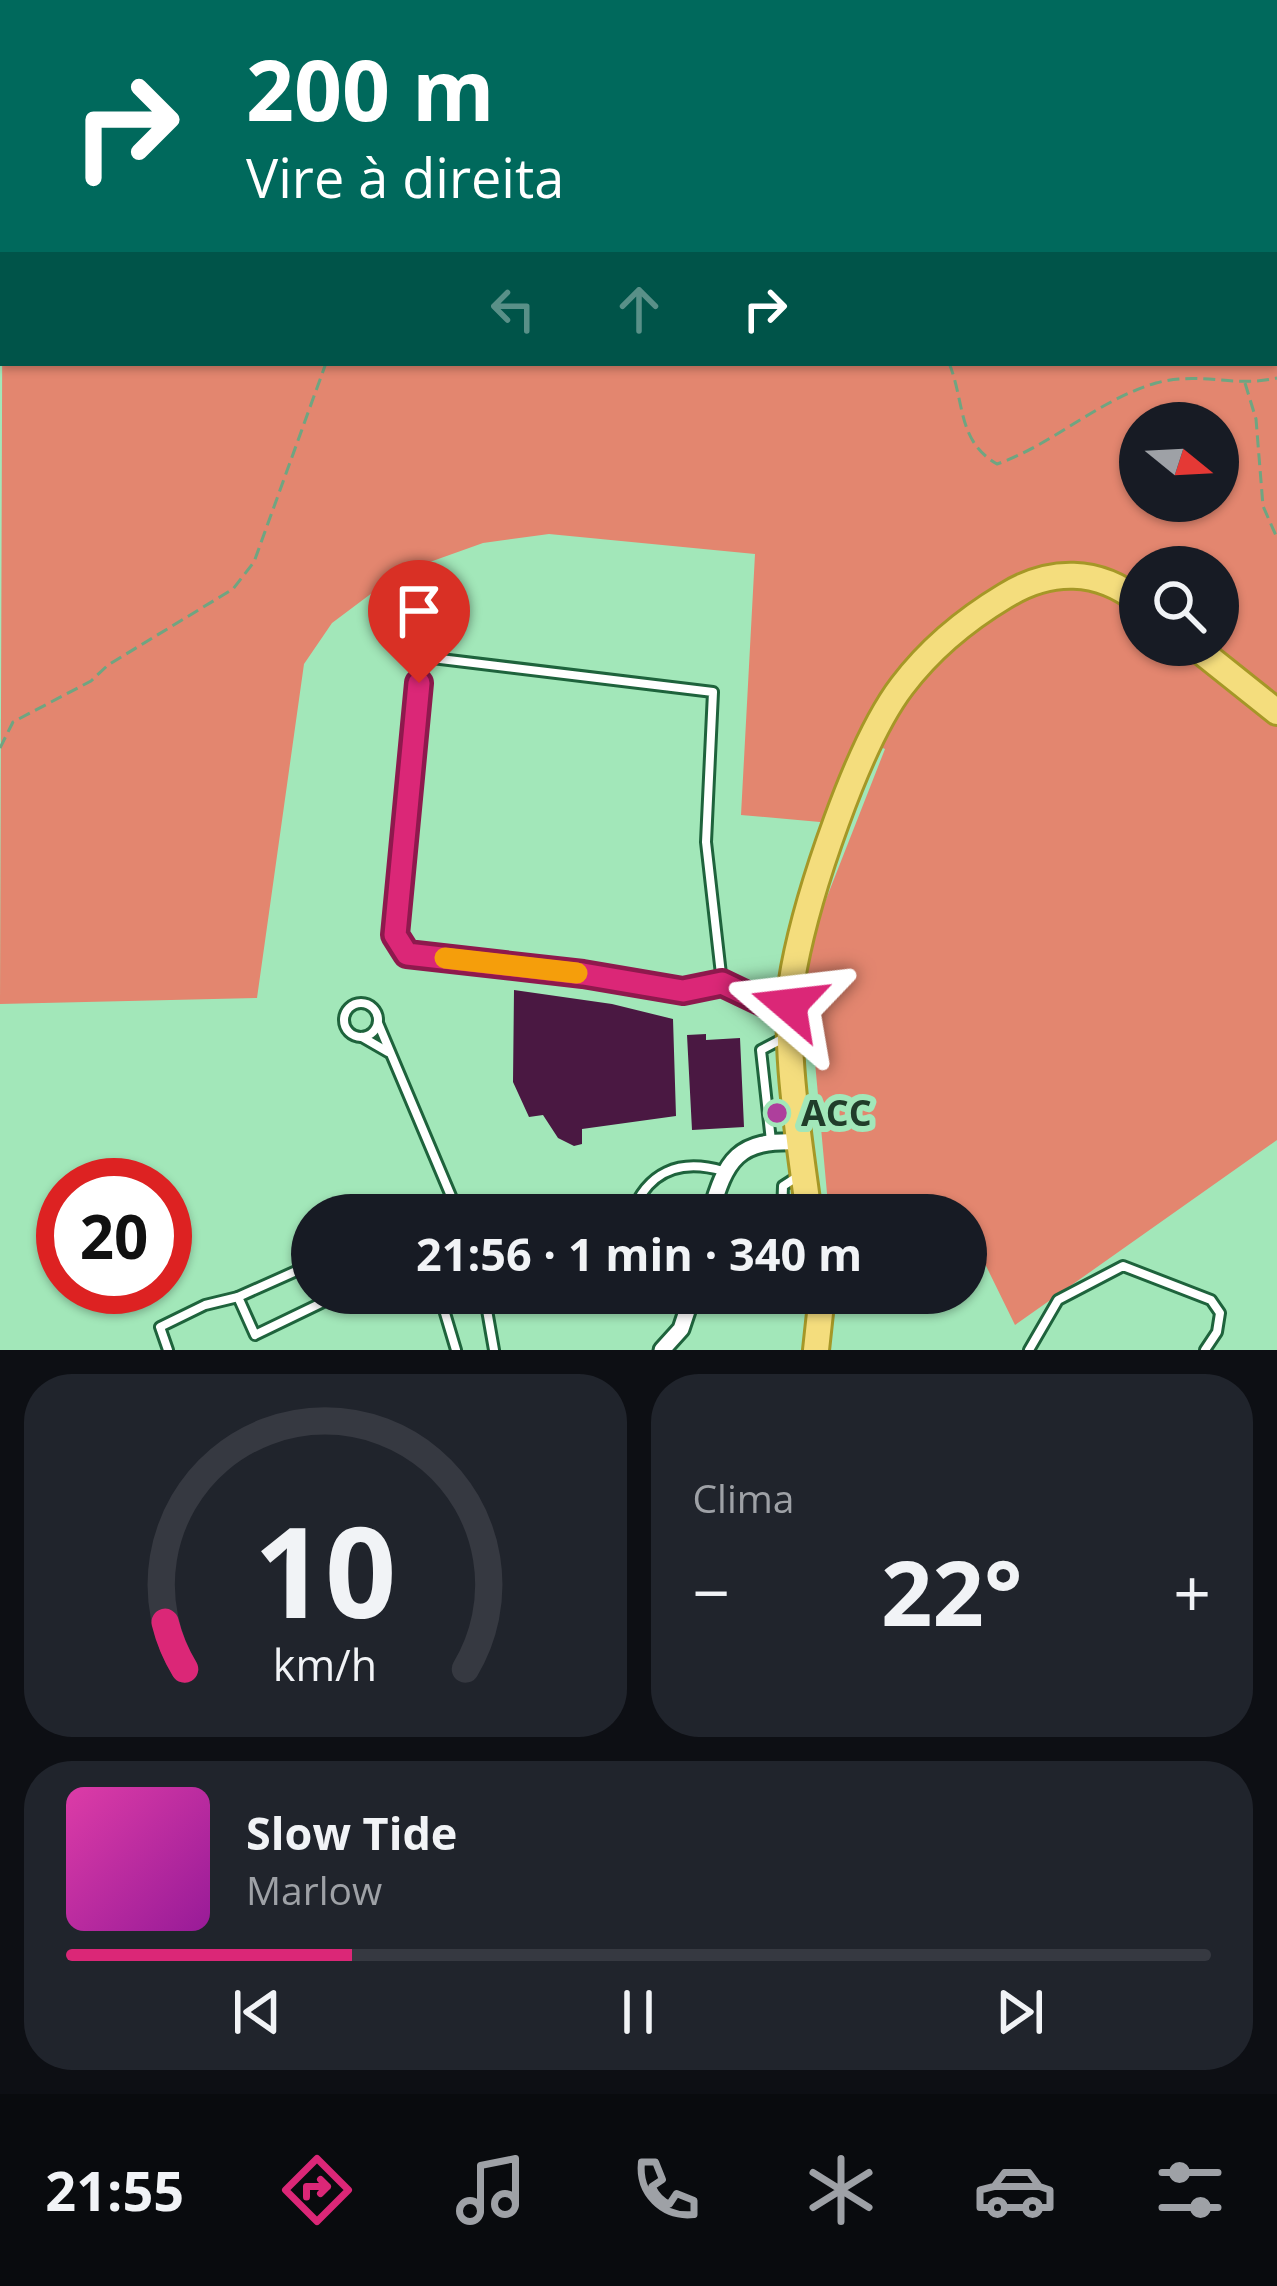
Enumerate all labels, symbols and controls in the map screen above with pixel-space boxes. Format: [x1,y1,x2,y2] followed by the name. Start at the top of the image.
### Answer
[246,31,494,146] text: 200 m
[48,48,204,204] icon: right
[246,140,564,214] text: Vire à direita
[480,276,546,342] icon: left
[606,276,672,342] icon: ahead
[732,276,798,342] icon: right
[1119,402,1239,522] north arrow
[1119,402,1239,666] map controls
[1119,546,1239,666] button: search
[368,560,470,683] pin
[386,578,452,644] icon: arrive
[726,942,852,1068] position arrow
[801,1088,872,1137] place label: ACC
[764,1100,790,1126] marker: ACC
[36,1158,192,1314] speed limit sign: 20
[416,1223,862,1284] text: 21:56 · 1 min · 340 m
[693,1471,795,1524] text: Clima
[254,1485,397,1655] text: 10
[881,1530,1022,1652] text: 22°
[693,1546,730,1636] text: −
[1173,1546,1211,1636] text: +
[273,1634,377,1693] text: km/h
[246,1802,457,1863] text: Slow Tide
[246,1863,382,1916] text: Marlow
[224,1979,290,2045] icon: previous
[605,1979,671,2045] icon: pause
[987,1979,1053,2045] icon: next
[275,2148,359,2232] icon: directions
[449,2148,533,2232] icon: music
[624,2148,708,2232] icon: phone
[799,2148,883,2232] icon: climate
[973,2148,1057,2232] icon: car
[1148,2148,1232,2232] icon: filters
[45,2153,184,2227] text: 21:55

